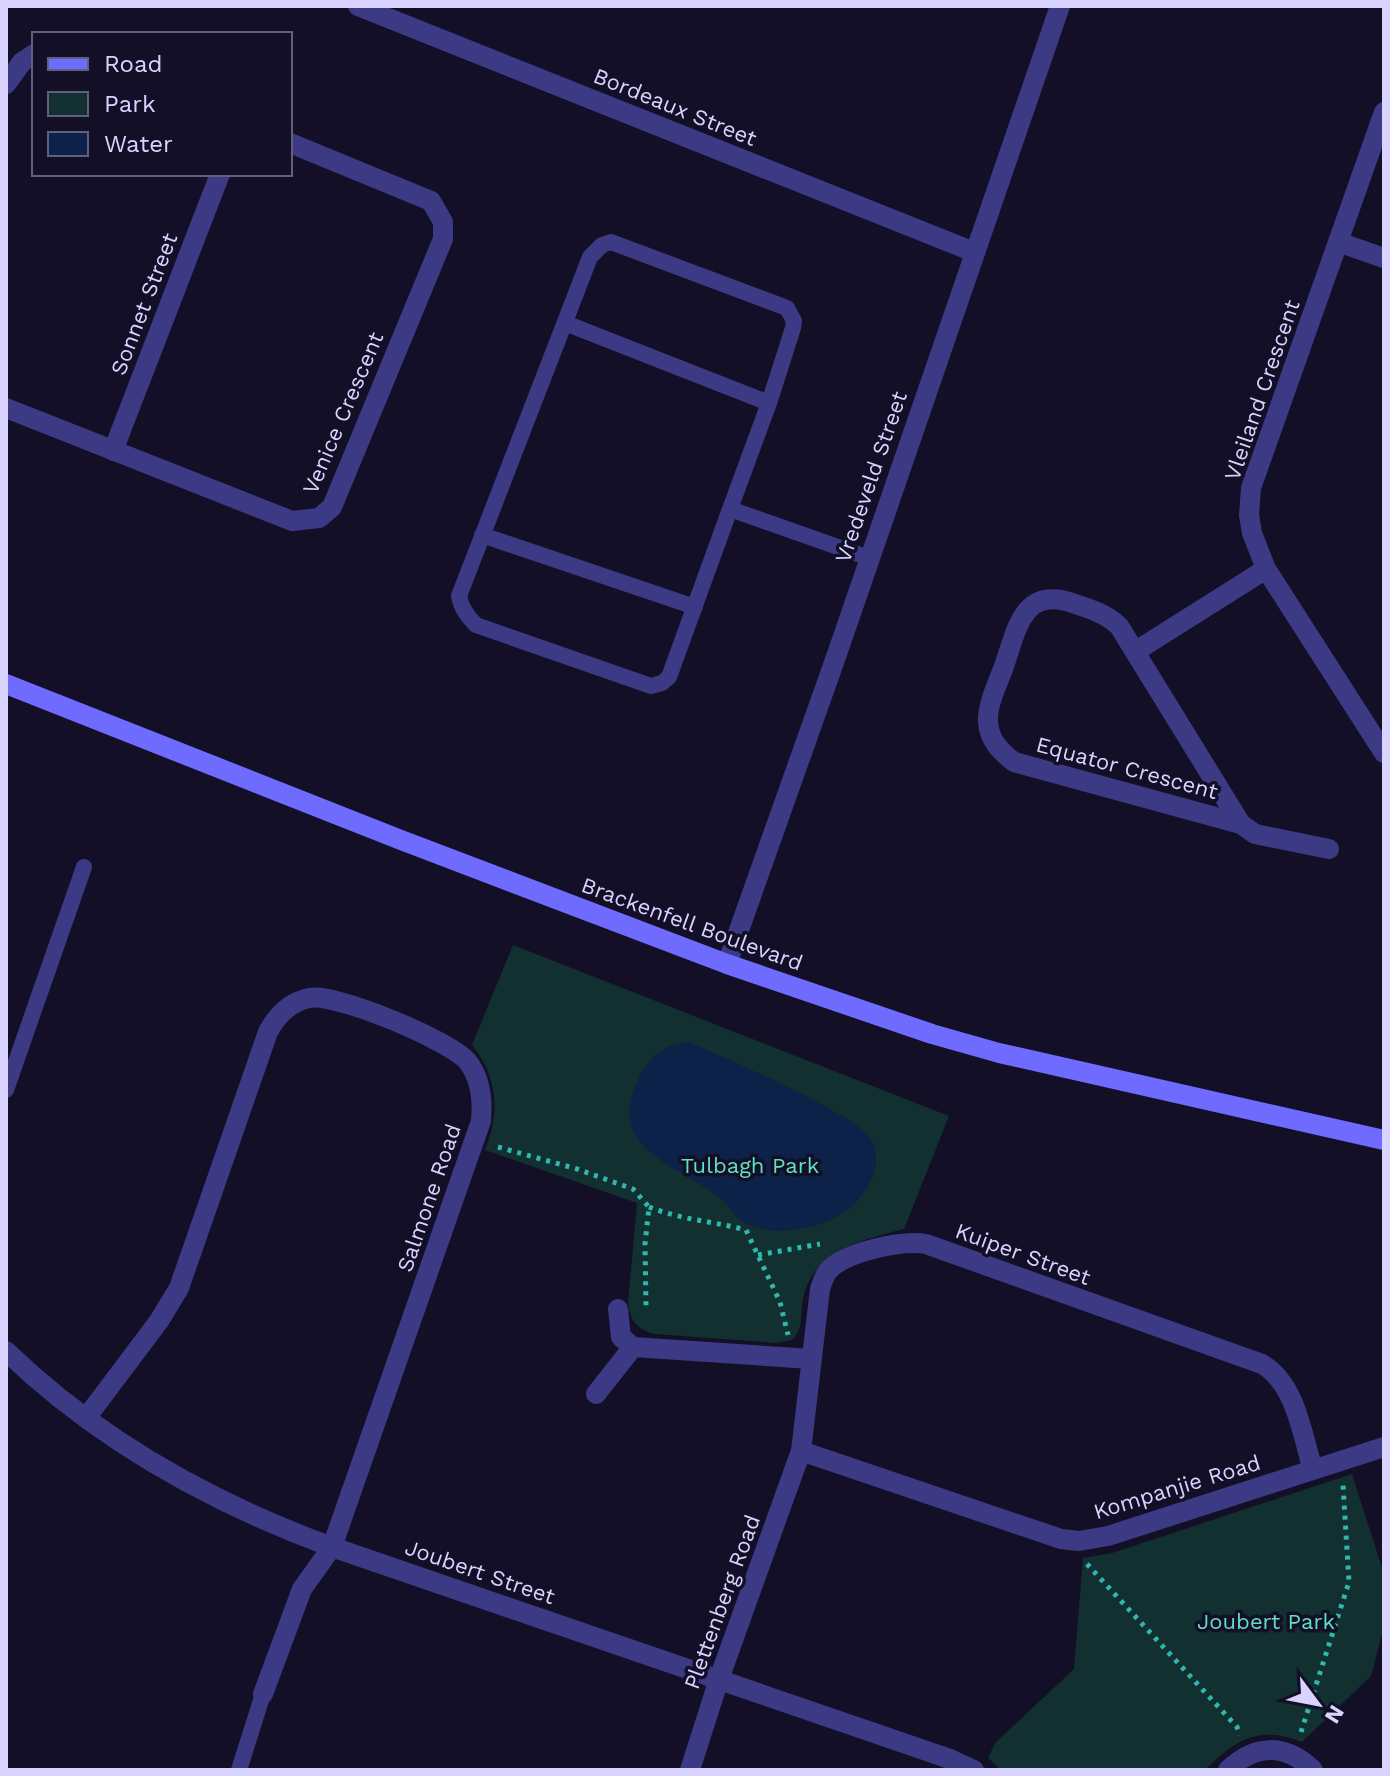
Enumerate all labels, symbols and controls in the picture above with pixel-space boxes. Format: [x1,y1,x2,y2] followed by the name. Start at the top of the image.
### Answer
[32,32,292,176] legend
[104,50,163,78] text: Road
[590,63,760,151] street label: Bordeaux Street
[104,90,156,118] text: Park
[104,130,173,158] text: Water
[105,230,183,378] street label: Sonnet Street
[1219,296,1305,484] street label: Vleiland Crescent
[298,328,388,498] street label: Venice Crescent
[830,388,912,566] street label: Vredeveld Street
[1033,732,1221,804] street label: Equator Crescent
[578,872,806,976] street label: Brackenfell Boulevard
[392,1121,466,1275] street label: Salmone Road
[681,1153,819,1178] park label: Tulbagh Park
[952,1218,1094,1290] street label: Kuiper Street
[1091,1450,1263,1524] street label: Kompanjie Road
[679,1511,765,1693] street label: Plettenberg Road
[402,1535,558,1609] street label: Joubert Street
[1197,1609,1335,1634] park label: Joubert Park
[1278,1664,1358,1744] north arrow
[1320,1701,1349,1728] text: N

